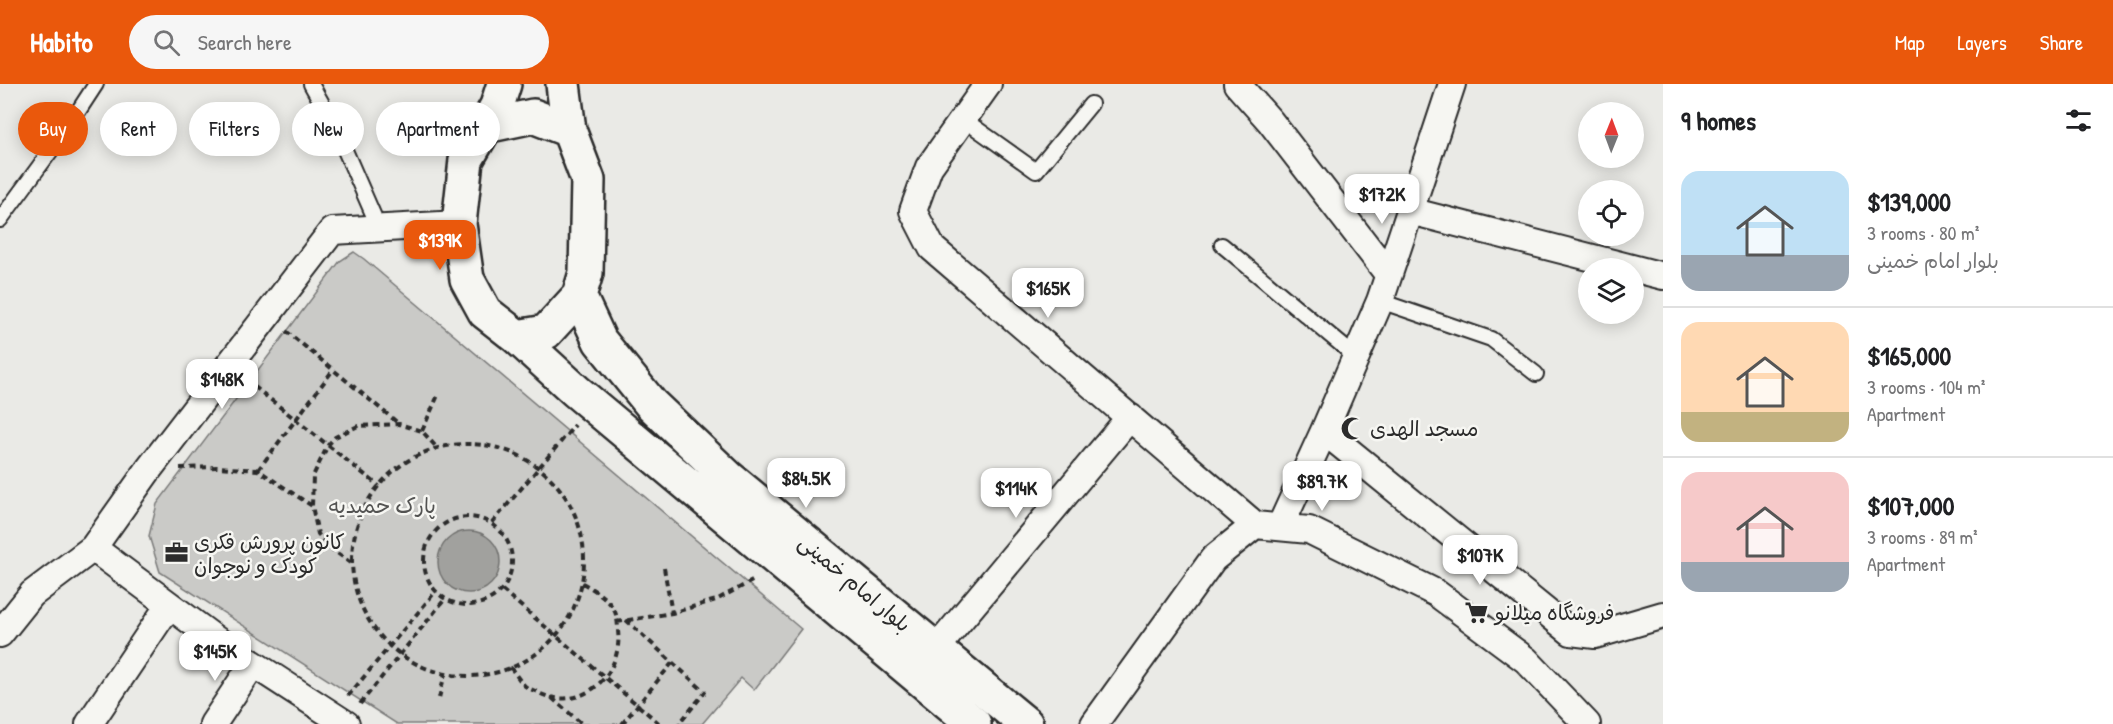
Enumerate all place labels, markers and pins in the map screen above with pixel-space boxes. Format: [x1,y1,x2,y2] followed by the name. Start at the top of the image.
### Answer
[1340,174,1424,225] pin: $172K
[398,220,482,271] pin: $139K
[1006,268,1090,319] pin: $165K
[180,359,264,410] pin: $148K
[1370,414,1478,443] place label: مسجد الهدی
[1339,415,1365,441] mosque icon: مسجد الهدی
[757,458,855,509] pin: $84.5K
[1273,461,1371,512] pin: $89.7K
[974,468,1058,519] pin: $114K
[194,527,345,580] place label: کانون پرورش فکری کودک و نوجوان
[1438,535,1522,586] pin: $107K
[163,540,189,566] office icon: کانون پرورش فکری کودک و نوجوان
[1493,598,1614,627] place label: فروشگاه میلانو
[1464,599,1490,625] supermarket icon: فروشگاه میلانو
[173,631,257,682] pin: $145K

